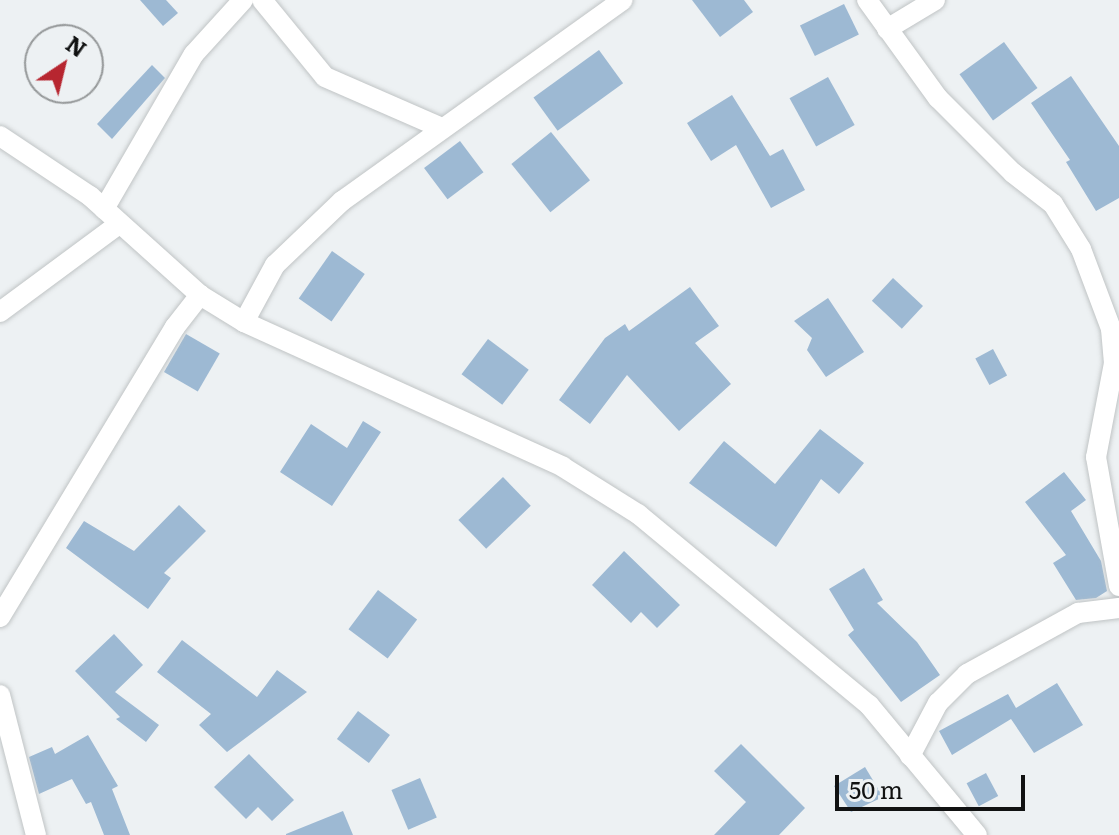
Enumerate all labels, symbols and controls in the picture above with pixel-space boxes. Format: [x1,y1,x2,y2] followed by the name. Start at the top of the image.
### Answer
[24,24,104,104] north arrow
[60,27,94,64] text: N
[839,759,1029,809] scale bar
[849,771,903,806] text: 50 m

